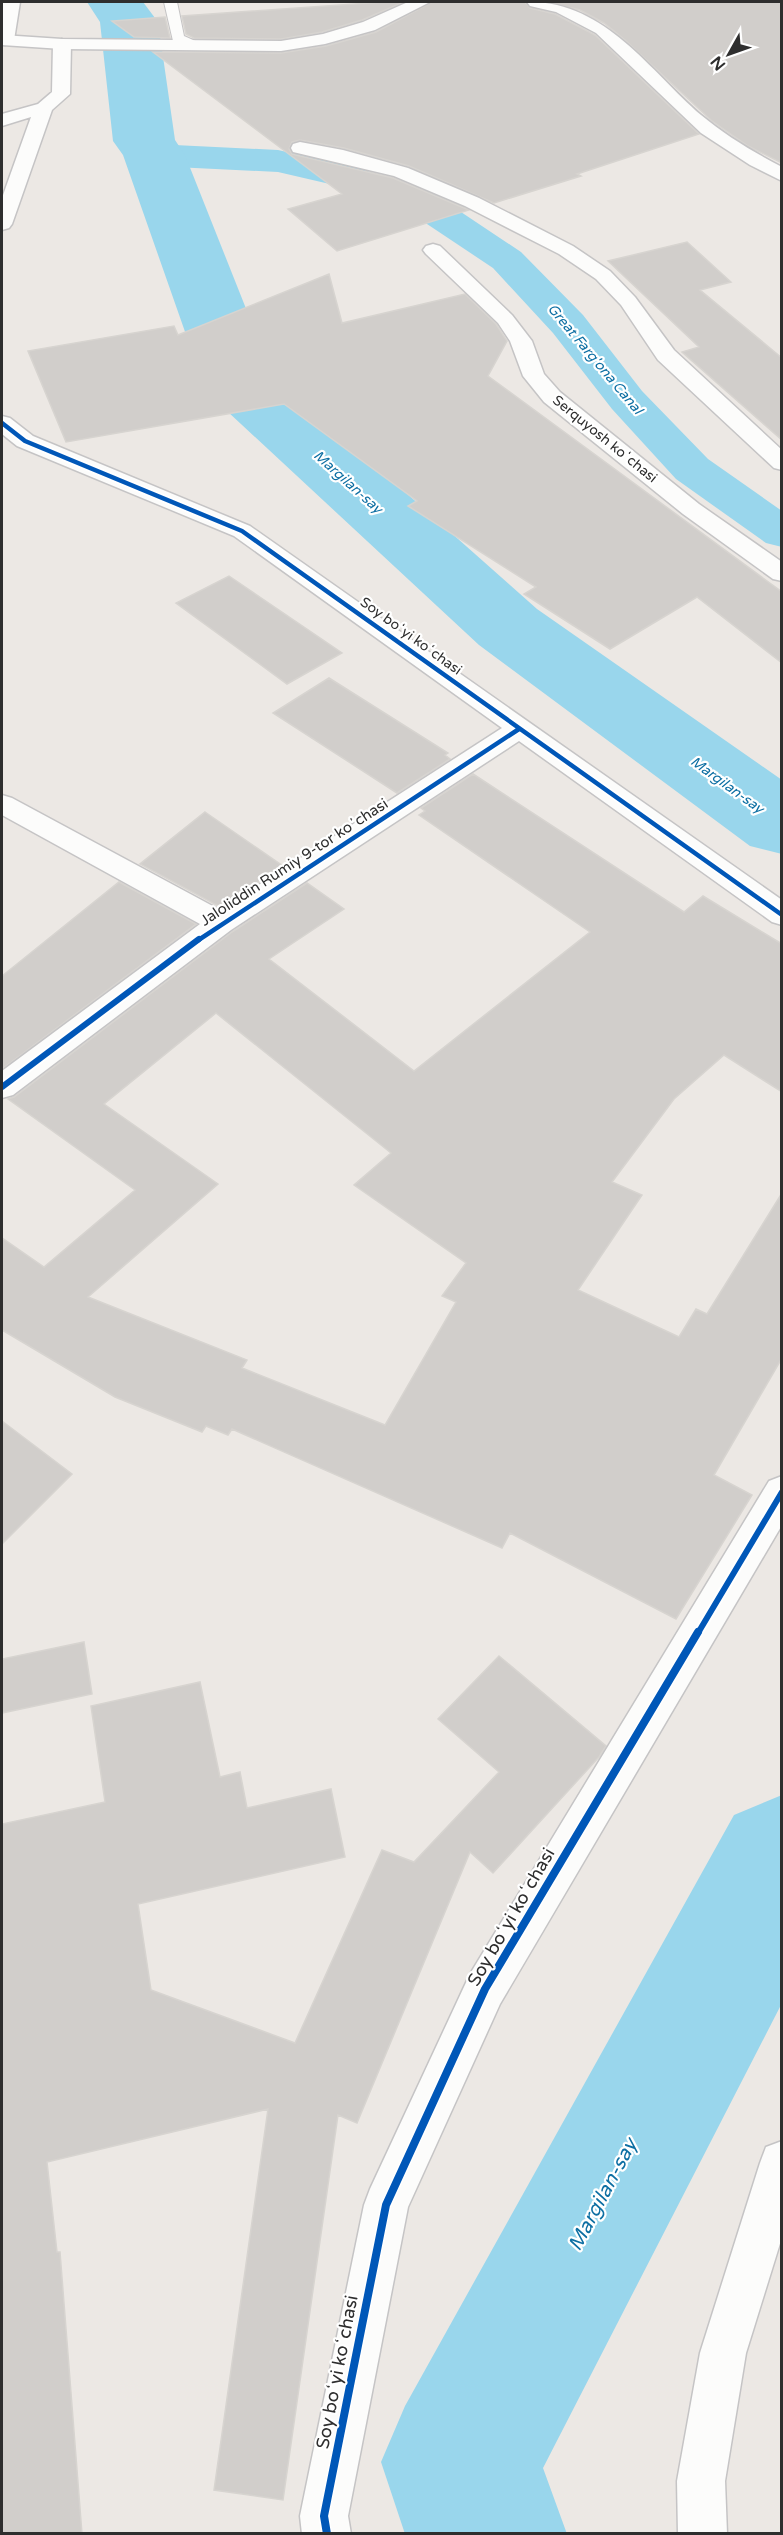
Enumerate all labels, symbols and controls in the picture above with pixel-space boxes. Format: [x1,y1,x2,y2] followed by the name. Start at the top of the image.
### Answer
[699,24,759,84] north arrow
[706,52,730,74] text: N
[544,300,647,419] water label: Great Farg'ona Canal
[549,392,661,486] street label: Serquyosh koʻchasi
[310,447,387,518] water label: Margilan-say
[357,593,465,679] street label: Soy boʻyi koʻchasi
[687,753,768,818] water label: Margilan-say
[197,795,391,929] street label: Jaloliddin Rumiy 9-tor koʼchasi
[462,1844,560,1990] street label: Soy boʻyi koʻchasi
[563,2133,644,2255] water label: Margilan-say
[311,2293,363,2451] street label: Soy boʻyi koʻchasi

